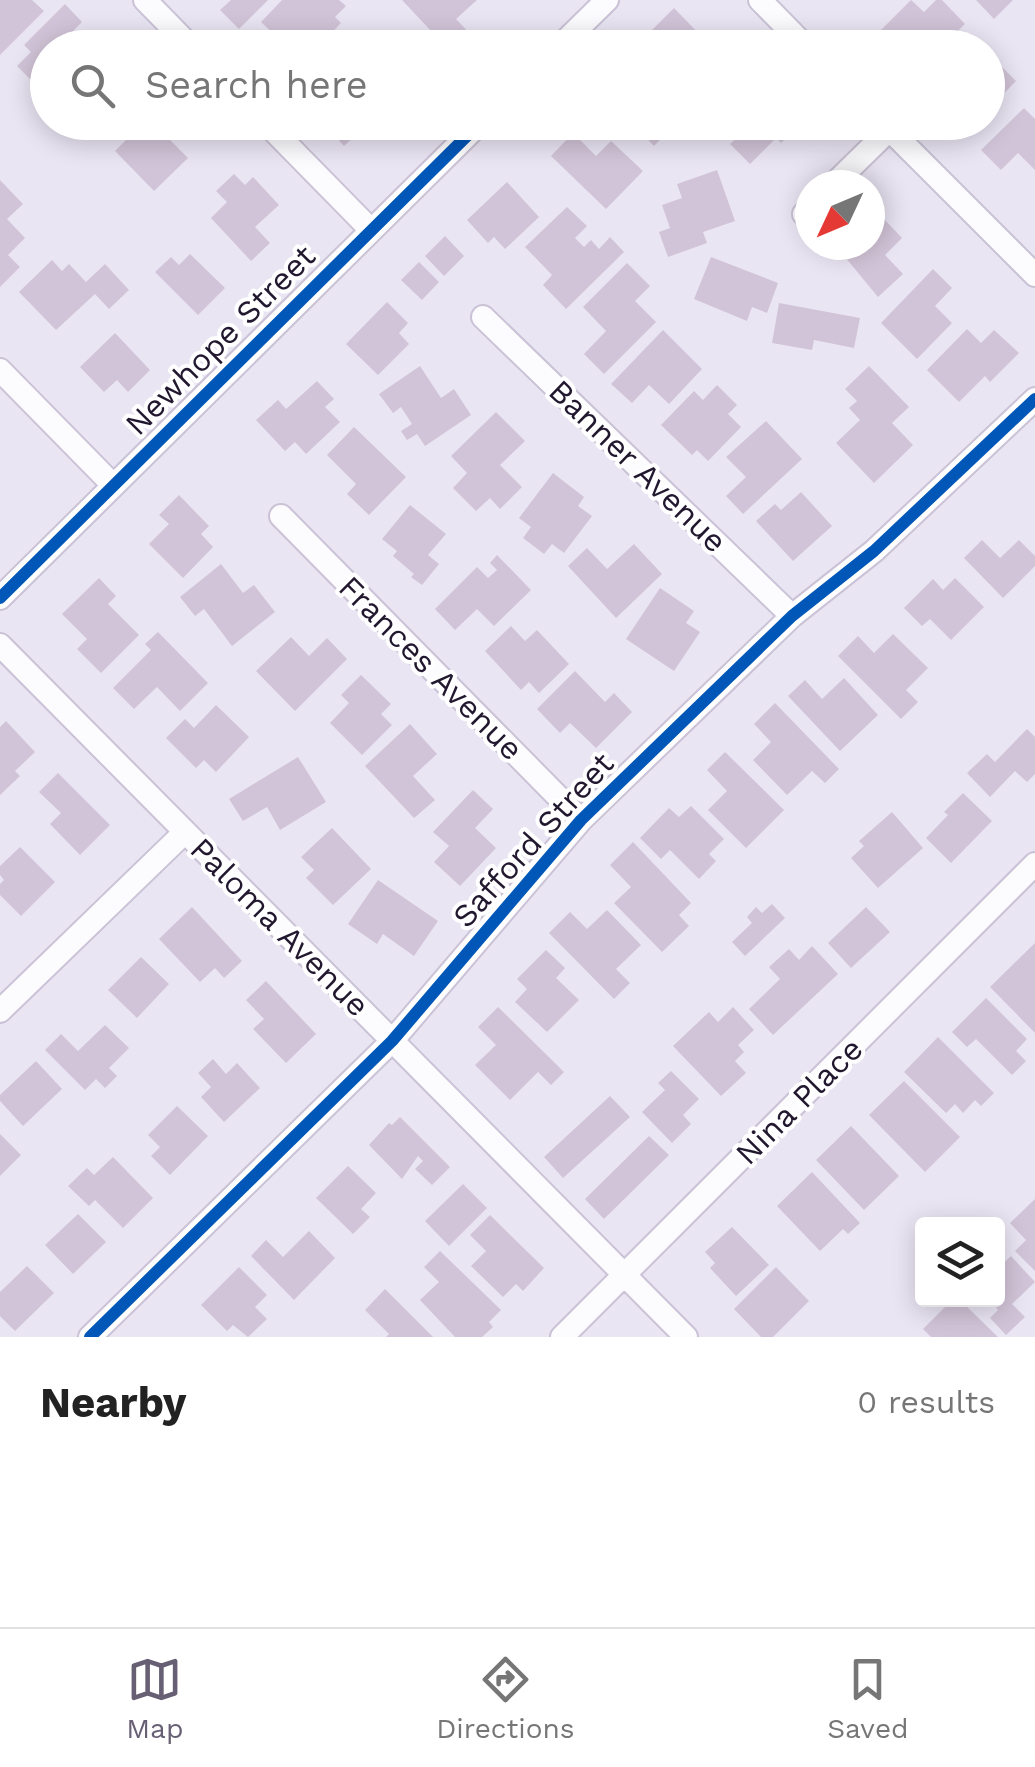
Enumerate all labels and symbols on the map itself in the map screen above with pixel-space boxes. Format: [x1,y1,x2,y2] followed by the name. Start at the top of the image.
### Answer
[795,170,885,260] north arrow
[117,237,323,443] street label: Newhope Street
[541,372,735,560] street label: Banner Avenue
[331,568,531,768] street label: Frances Avenue
[445,745,621,935] street label: Safford Street
[183,830,377,1024] street label: Paloma Avenue
[728,1030,870,1172] street label: Nina Place

